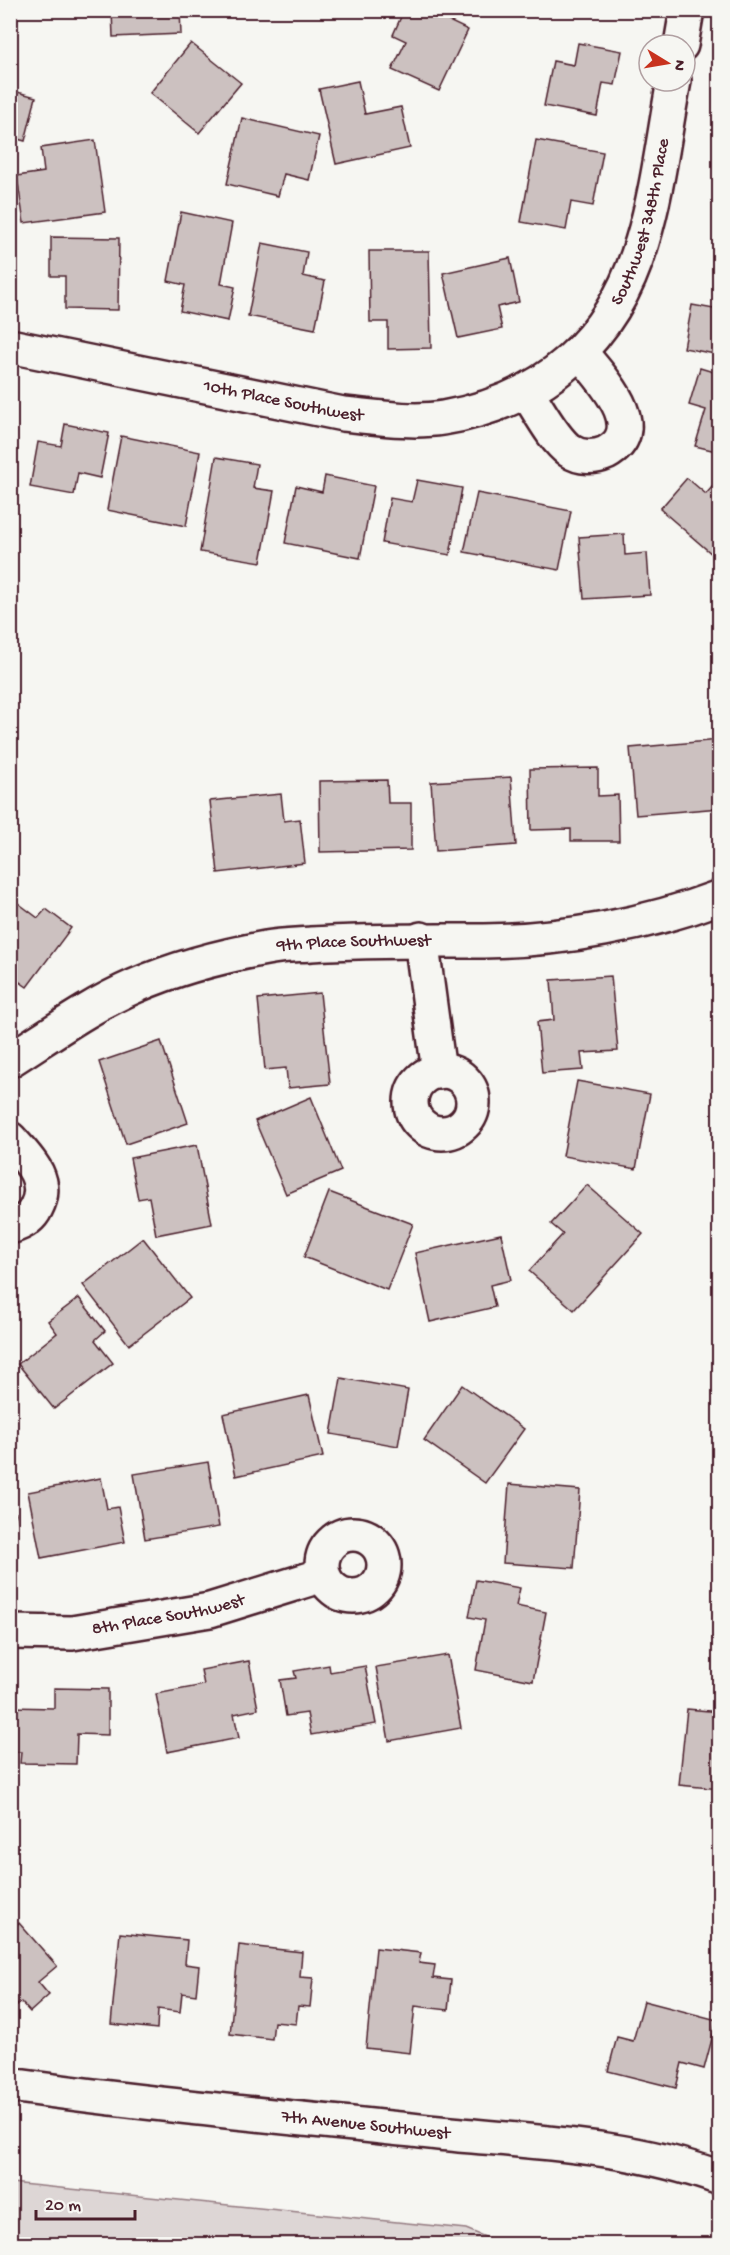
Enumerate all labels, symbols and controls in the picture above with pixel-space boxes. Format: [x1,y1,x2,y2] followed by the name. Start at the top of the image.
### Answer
[637,33,697,93] north arrow
[668,58,689,73] text: N
[607,136,675,309] street label: Southwest 348th Place
[201,375,366,427] street label: 10th Place Southwest
[275,930,432,957] street label: 9th Place Southwest
[90,1589,249,1640] street label: 8th Place Southwest
[279,2106,453,2145] street label: 7th Avenue Southwest
[36,2183,135,2221] scale bar
[45,2196,81,2217] text: 20 m

